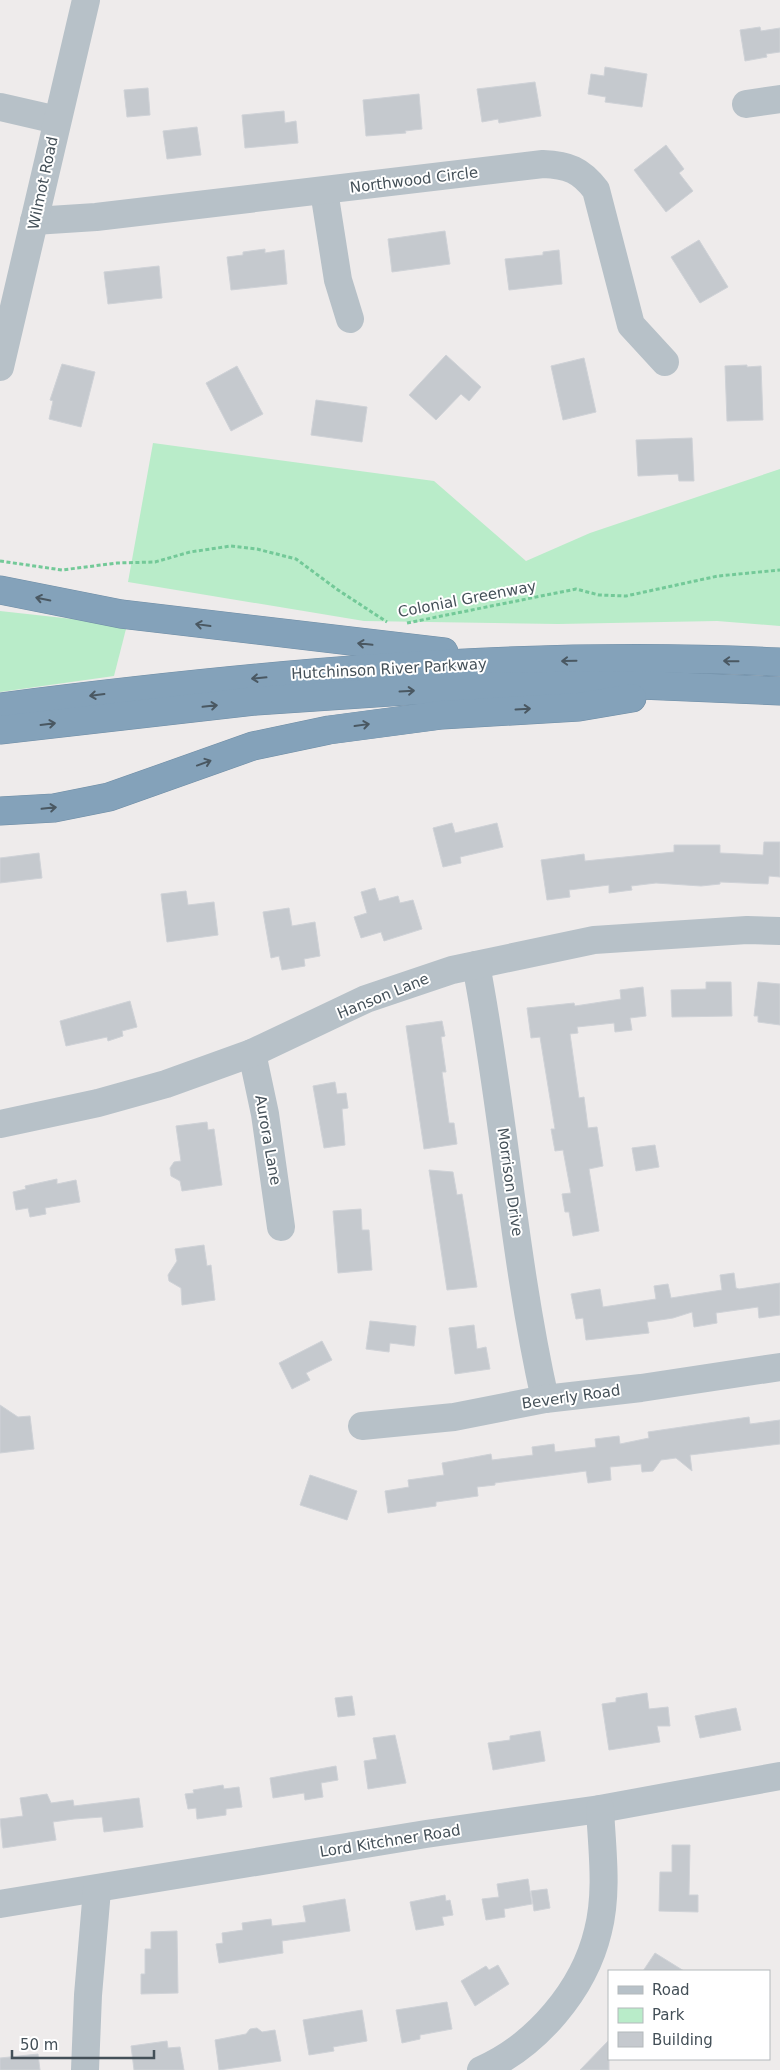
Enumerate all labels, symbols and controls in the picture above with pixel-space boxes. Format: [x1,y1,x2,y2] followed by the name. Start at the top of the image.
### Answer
[24,135,62,231] street label: Wilmot Road
[349,163,479,197] street label: Northwood Circle
[396,577,538,621] street label: Colonial Greenway
[35,594,51,603] one-way arrow
[195,620,211,630] one-way arrow
[357,639,373,649] one-way arrow
[291,655,487,683] street label: Hutchinson River Parkway
[561,656,578,666] one-way arrow
[724,656,740,666] one-way arrow
[251,673,267,683] one-way arrow
[399,686,415,695] one-way arrow
[90,690,106,700] one-way arrow
[202,701,218,711] one-way arrow
[515,705,531,714] one-way arrow
[40,719,56,729] one-way arrow
[353,720,369,730] one-way arrow
[196,758,211,767] one-way arrow
[40,803,56,813] one-way arrow
[334,969,432,1023] street label: Hanson Lane
[251,1094,285,1186] street label: Aurora Lane
[493,1126,527,1238] street label: Morrison Drive
[521,1381,621,1413] street label: Beverly Road
[318,1821,462,1861] street label: Lord Kitchner Road
[608,1970,770,2060] legend
[652,1981,690,1999] text: Road
[652,2006,685,2024] text: Park
[12,2028,155,2060] scale bar
[652,2031,713,2049] text: Building
[20,2036,58,2054] text: 50 m

